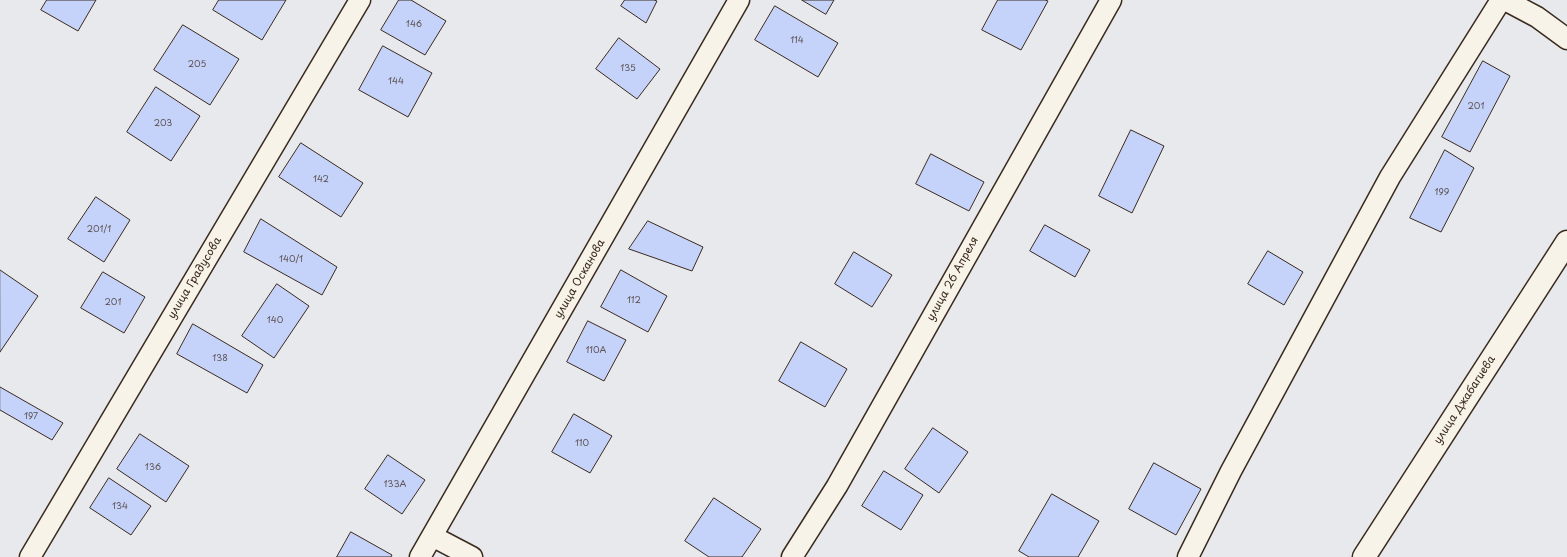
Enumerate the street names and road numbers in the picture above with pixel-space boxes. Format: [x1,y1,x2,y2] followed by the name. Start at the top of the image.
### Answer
[165,235,225,321] street label: улица Градусова
[924,235,982,323] street label: улица 26 Апреля
[552,237,608,321] street label: улица Осканова
[1432,353,1498,447] street label: улица Джабагиева

